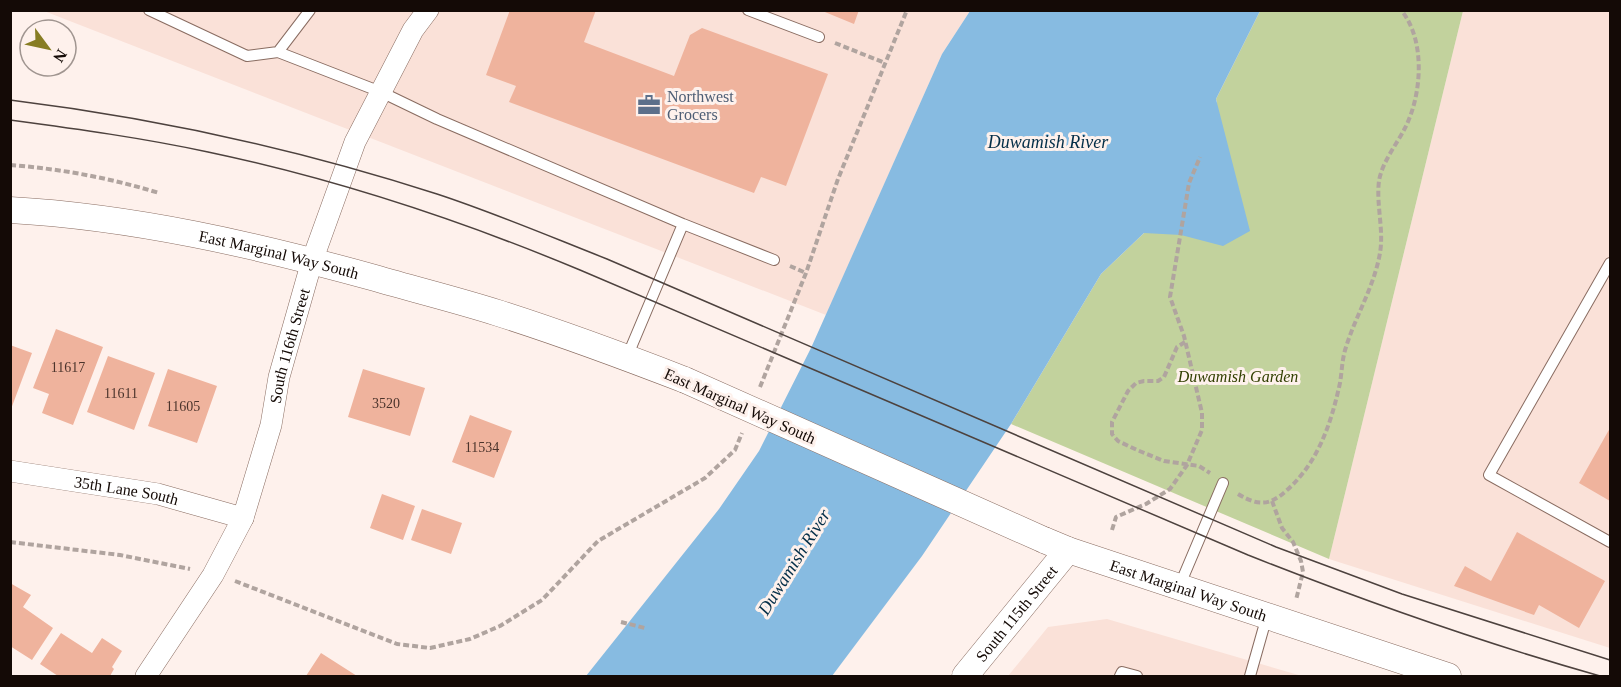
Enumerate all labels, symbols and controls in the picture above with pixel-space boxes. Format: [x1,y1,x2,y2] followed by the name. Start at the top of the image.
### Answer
[18,18,78,78] north arrow
[50,46,70,66] text: N
[667,88,734,123] place label: Northwest Grocers
[636,92,662,118] office icon: Northwest Grocers
[987,132,1109,152] water label: Duwamish River
[197,227,361,282] street label: East Marginal Way South
[266,286,312,405] street label: South 116th Street
[51,360,85,375] house number: 11617
[661,365,818,448] street label: East Marginal Way South
[1177,368,1298,385] park label: Duwamish Garden
[104,386,138,401] house number: 11611
[372,396,400,411] house number: 3520
[166,399,200,414] house number: 11605
[465,440,499,455] house number: 11534
[73,473,181,508] street label: 35th Lane South
[753,505,835,619] water label: Duwamish River
[1108,556,1269,624] street label: East Marginal Way South
[972,562,1061,665] street label: South 115th Street

